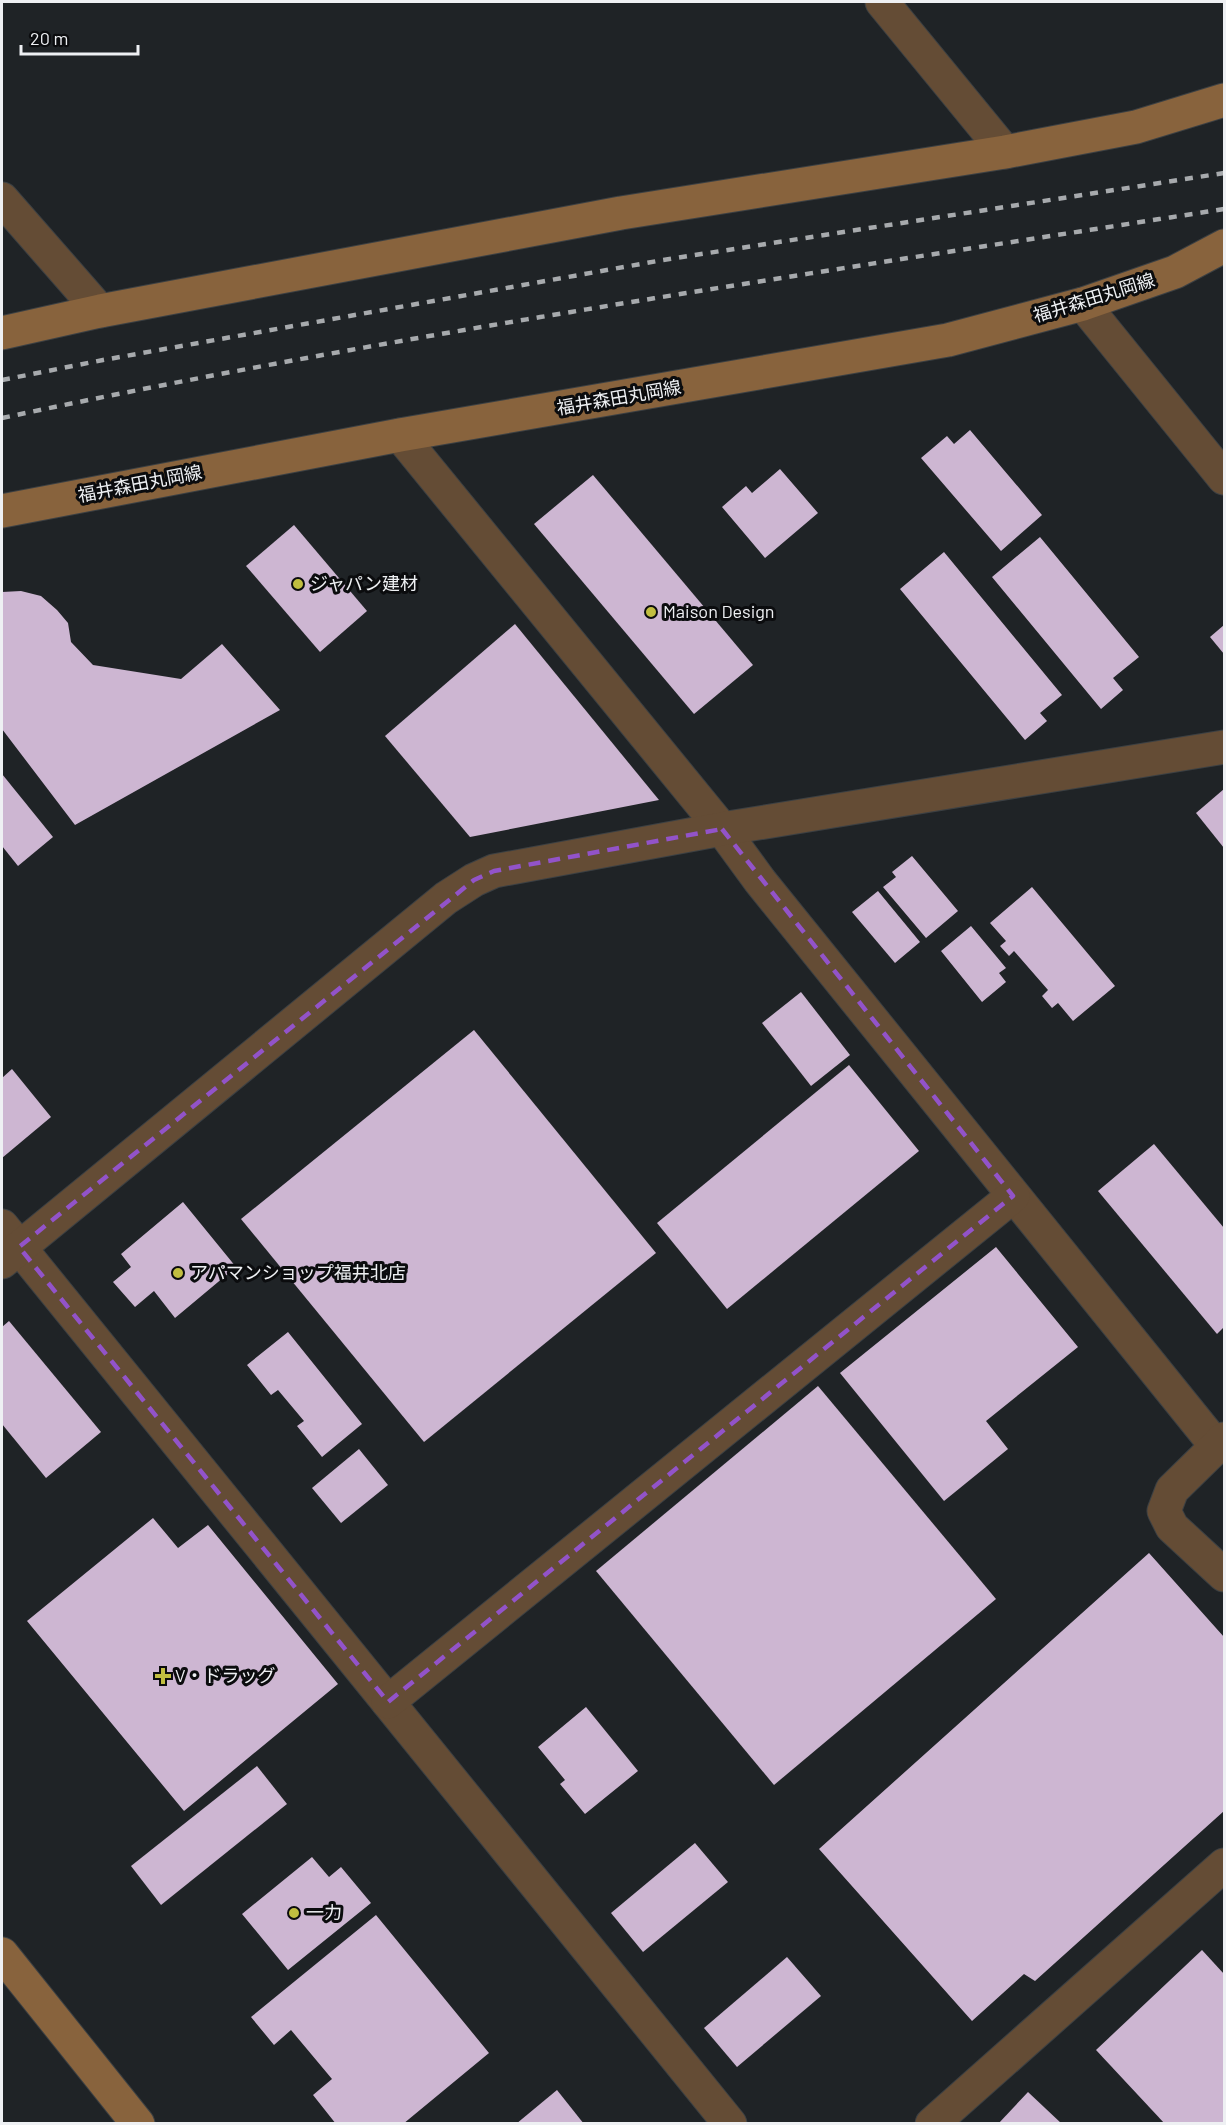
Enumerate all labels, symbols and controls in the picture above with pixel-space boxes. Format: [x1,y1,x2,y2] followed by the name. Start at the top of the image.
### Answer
[21,18,138,56] scale bar
[30,27,68,49] text: 20 m
[1030,268,1157,326] street label: 福井森田丸岡線
[555,375,683,419] street label: 福井森田丸岡線
[76,460,204,506] street label: 福井森田丸岡線
[310,572,418,594] place label: ジャパン建材
[291,577,305,591] marker: ジャパン建材
[663,600,775,622] place label: Maison Design
[644,605,658,619] marker: Maison Design
[190,1261,406,1283] place label: アパマンショップ福井北店
[171,1266,185,1280] marker: アパマンショップ福井北店
[175,1664,276,1686] place label: V・ドラッグ
[156,1669,170,1683] marker: V・ドラッグ
[306,1901,342,1923] place label: 一力
[287,1906,301,1920] marker: 一力

